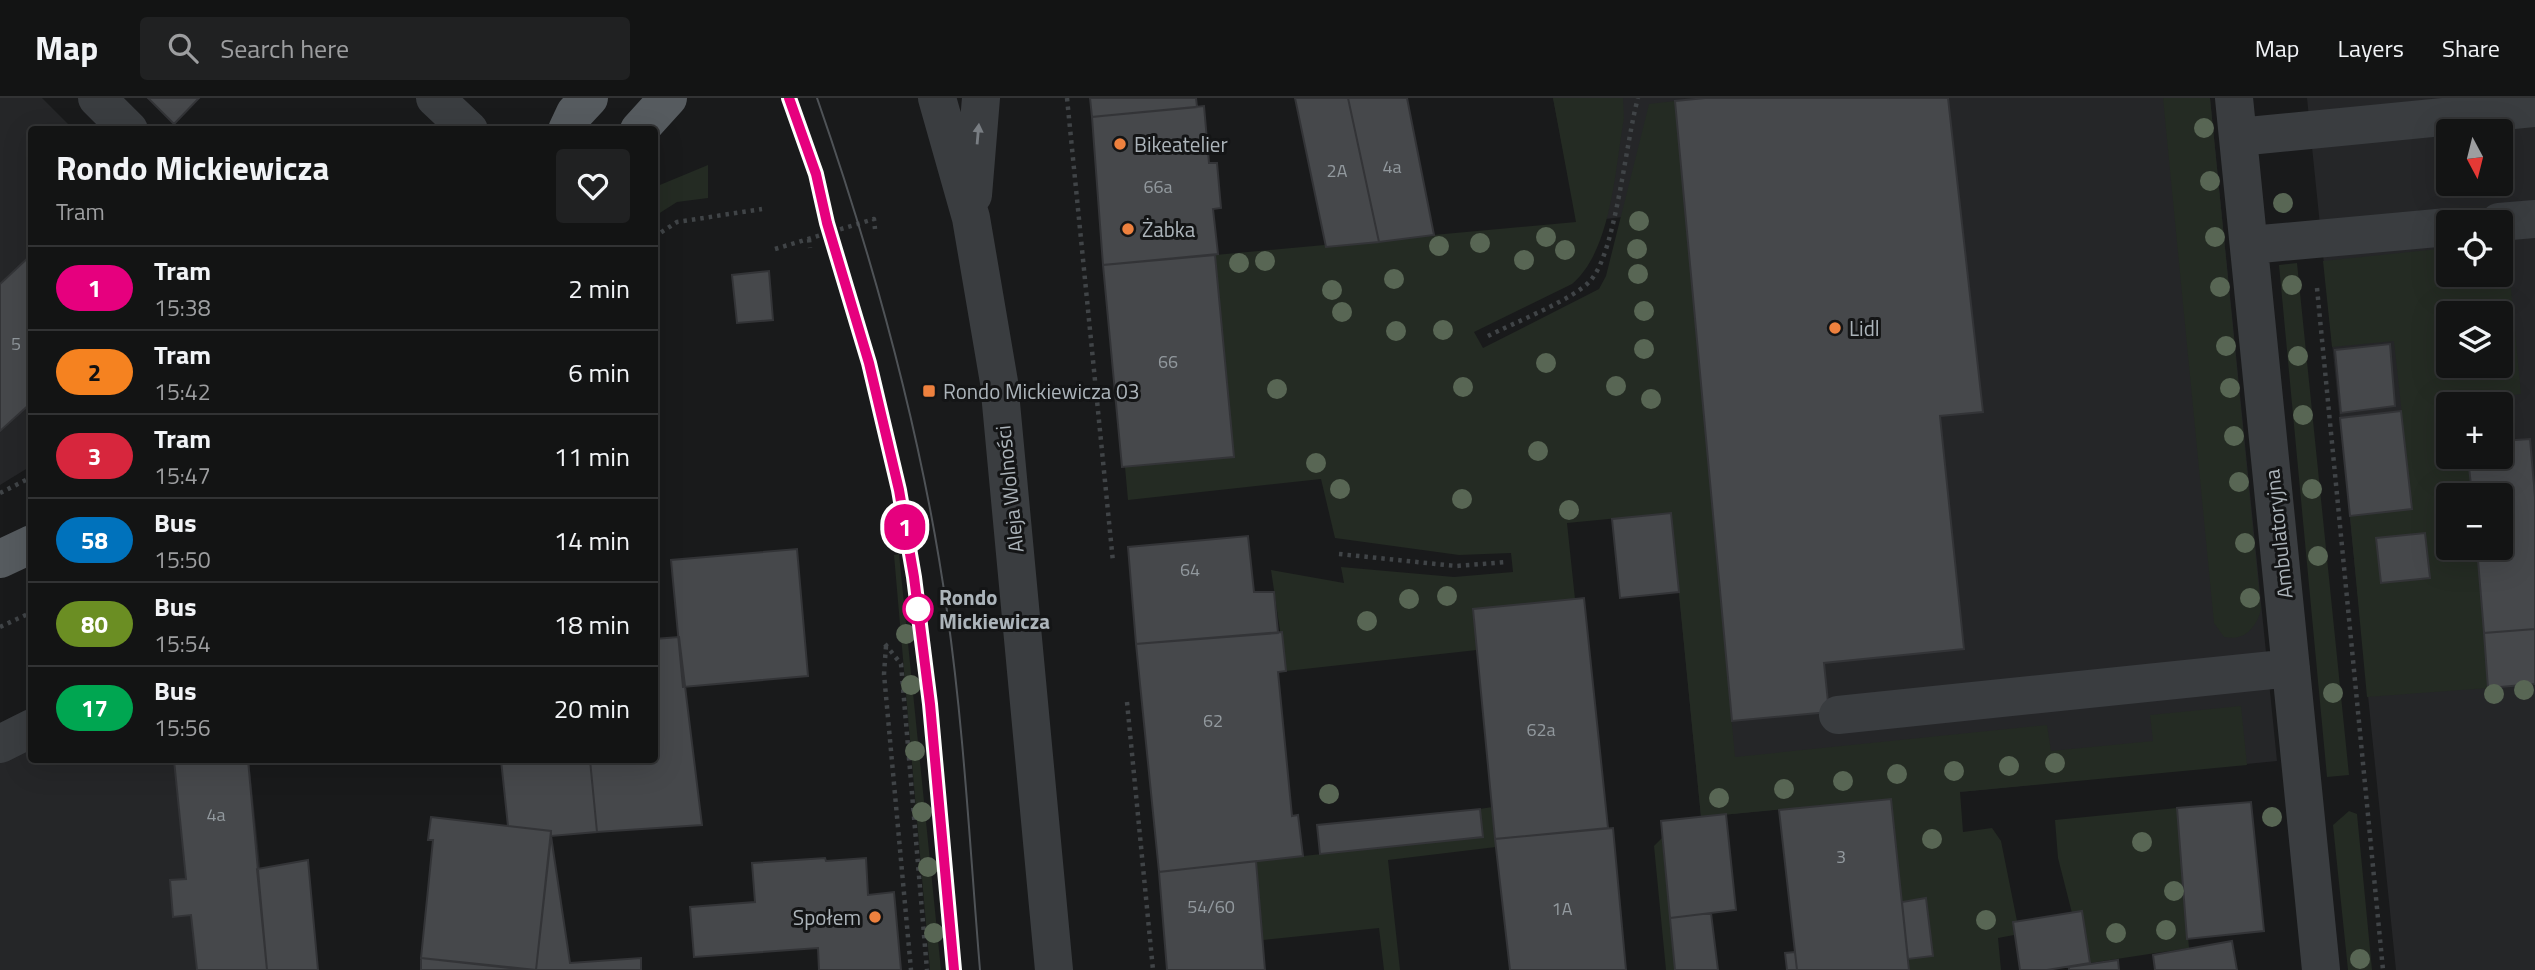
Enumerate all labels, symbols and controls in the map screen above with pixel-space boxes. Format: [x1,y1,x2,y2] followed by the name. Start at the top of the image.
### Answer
[140,17,630,80] search box
[35,23,98,73] text: Map
[164,29,202,67] icon: search
[220,29,349,68] text: Search here
[2255,30,2300,66] text: Map
[2338,30,2404,66] text: Layers
[2442,30,2500,66] text: Share
[2436,119,2513,196] north arrow
[2436,119,2513,560] map controls
[973,122,984,144] one-way arrow
[1134,128,1228,160] place label: Bikeatelier
[1112,136,1128,152] marker: Bikeatelier
[56,143,329,193] text: Rondo Mickiewicza
[556,149,630,223] button: heart
[1382,153,1402,180] house number: 4a
[1327,157,1348,184] house number: 2A
[1143,173,1173,200] house number: 66a
[56,194,105,229] text: Tram
[2436,210,2513,287] button: locate
[1142,213,1196,245] place label: Żabka
[1120,221,1136,237] marker: Żabka
[154,251,211,290] text: Tram
[568,269,630,308] text: 2 min
[88,270,101,306] text: 1
[154,290,211,325] text: 15:38
[2436,301,2513,378] button: layers
[1849,312,1880,344] place label: Lidl
[1827,320,1843,336] marker: Lidl
[11,330,21,357] house number: 5
[154,335,211,374] text: Tram
[1158,348,1178,375] house number: 66
[568,353,630,392] text: 6 min
[88,354,101,390] text: 2
[154,374,211,409] text: 15:42
[943,375,1139,407] place label: Rondo Mickiewicza 03
[921,383,937,399] marker: Rondo Mickiewicza 03
[2436,392,2513,469] button: +
[154,419,211,458] text: Tram
[986,424,1032,554] street label: Aleja Wolności
[554,437,630,476] text: 11 min
[88,438,101,474] text: 3
[154,458,211,493] text: 15:47
[2255,467,2301,600] street label: Ambulatoryjna
[2436,483,2513,560] button: −
[154,503,196,542] text: Bus
[882,504,928,550] line badge: 1
[898,509,912,545] text: 1
[554,521,630,560] text: 14 min
[81,522,108,558] text: 58
[154,542,211,577] text: 15:50
[1180,556,1200,583] house number: 64
[939,581,1050,637] place label: Rondo Mickiewicza
[154,587,196,626] text: Bus
[903,594,933,624] marker: Rondo Mickiewicza
[554,605,630,644] text: 18 min
[81,606,108,642] text: 80
[154,626,211,661] text: 15:54
[154,671,196,710] text: Bus
[554,689,630,728] text: 20 min
[81,690,108,726] text: 17
[1203,707,1223,734] house number: 62
[154,710,211,745] text: 15:56
[1526,716,1556,743] house number: 62a
[206,801,226,828] house number: 4a
[1836,843,1846,870] house number: 3
[1187,893,1235,920] house number: 54/60
[1552,895,1573,922] house number: 1A
[793,901,861,933] place label: Społem
[867,909,883,925] marker: Społem

